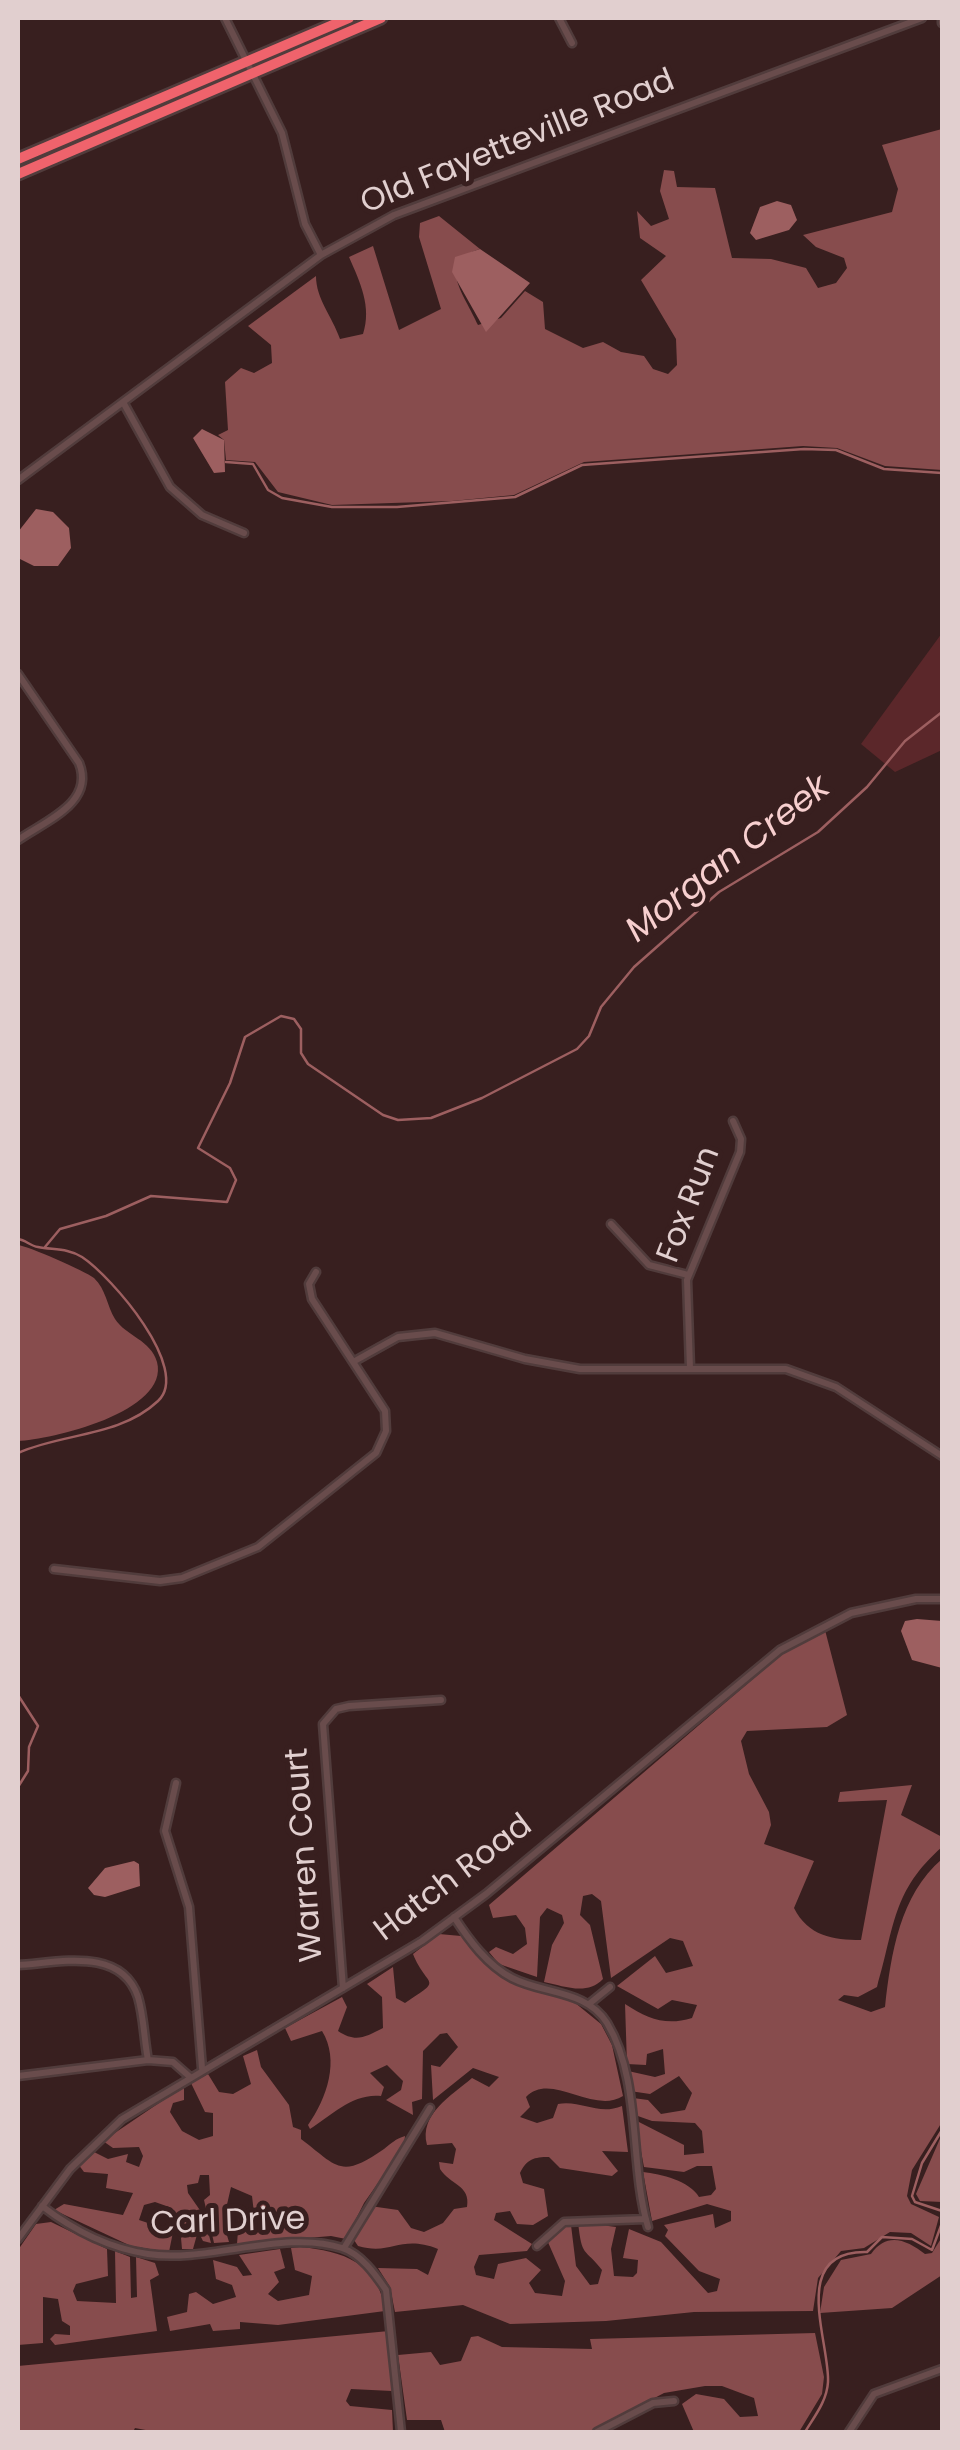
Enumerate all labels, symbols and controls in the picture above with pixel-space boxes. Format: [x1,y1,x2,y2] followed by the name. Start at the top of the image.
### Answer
[355,62,681,224] street label: Old Fayetteville Road
[619,767,839,953] water label: Morgan Creek
[650,1142,730,1268] street label: Fox Run
[279,1746,333,1964] street label: Warren Court
[368,1807,540,1951] street label: Hatch Road
[150,2201,306,2245] street label: Carl Drive

